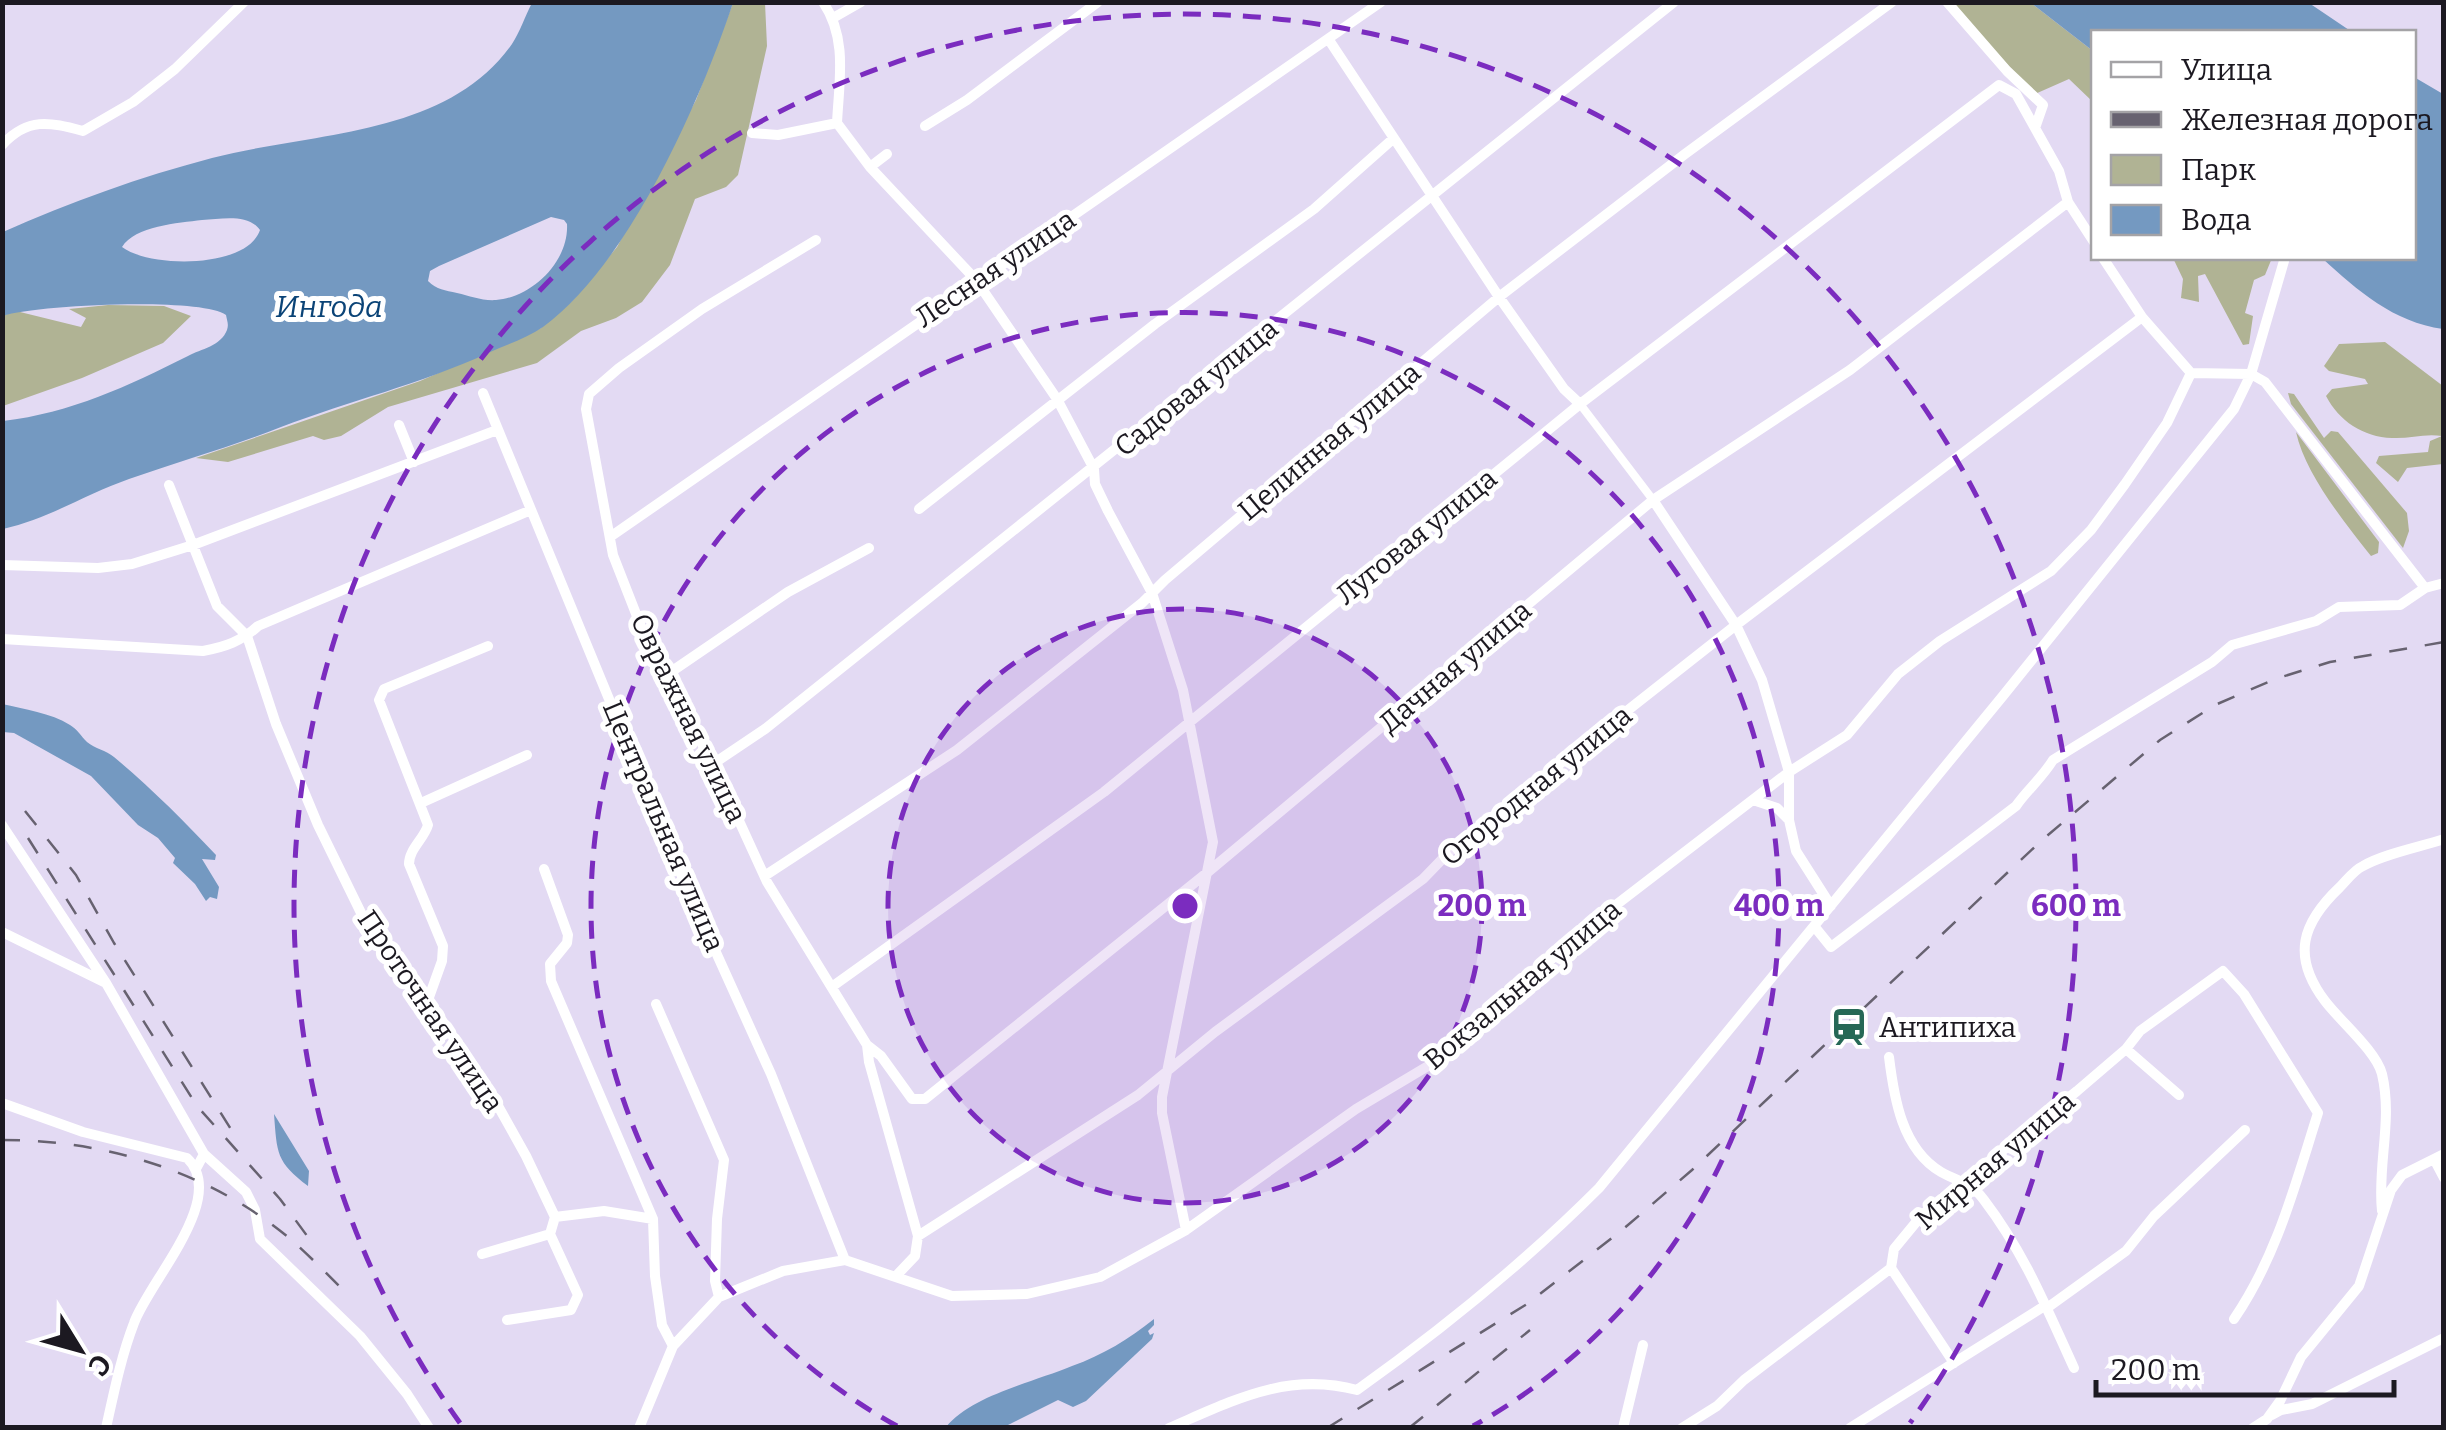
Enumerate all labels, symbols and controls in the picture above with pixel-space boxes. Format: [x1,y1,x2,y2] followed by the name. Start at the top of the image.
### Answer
[2091,30,2416,260] legend
[2181,52,2272,88] text: Улица
[2181,102,2433,138] text: Железная дорога
[2181,152,2256,188] text: Парк
[2181,202,2251,238] text: Вода
[909,203,1082,334] street label: Лесная улица
[275,289,383,325] water label: Ингода
[1108,312,1285,463] street label: Садовая улица
[1232,356,1427,527] street label: Целинная улица
[1329,462,1503,611] street label: Луговая улица
[1373,593,1538,739] street label: Дачная улица
[624,608,754,828] street label: Овражная улица
[596,696,731,957] street label: Центральная улица
[1434,698,1638,872] street label: Огородная улица
[1167,888,1203,924] centre of rings
[1437,888,1527,924] text: 200 m
[1734,888,1825,924] text: 400 m
[2031,888,2121,924] text: 600 m
[1417,892,1627,1076] street label: Вокзальная улица
[351,904,510,1119] street label: Проточная улица
[1828,1006,1870,1048] station icon: Антипиха
[1879,1011,2016,1044] place label: Антипиха
[1909,1084,2082,1237] street label: Мирная улица
[30,1300,130,1400] north arrow
[2096,1335,2394,1397] scale bar
[81,1348,118,1382] text: С
[2111,1352,2201,1388] text: 200 m

